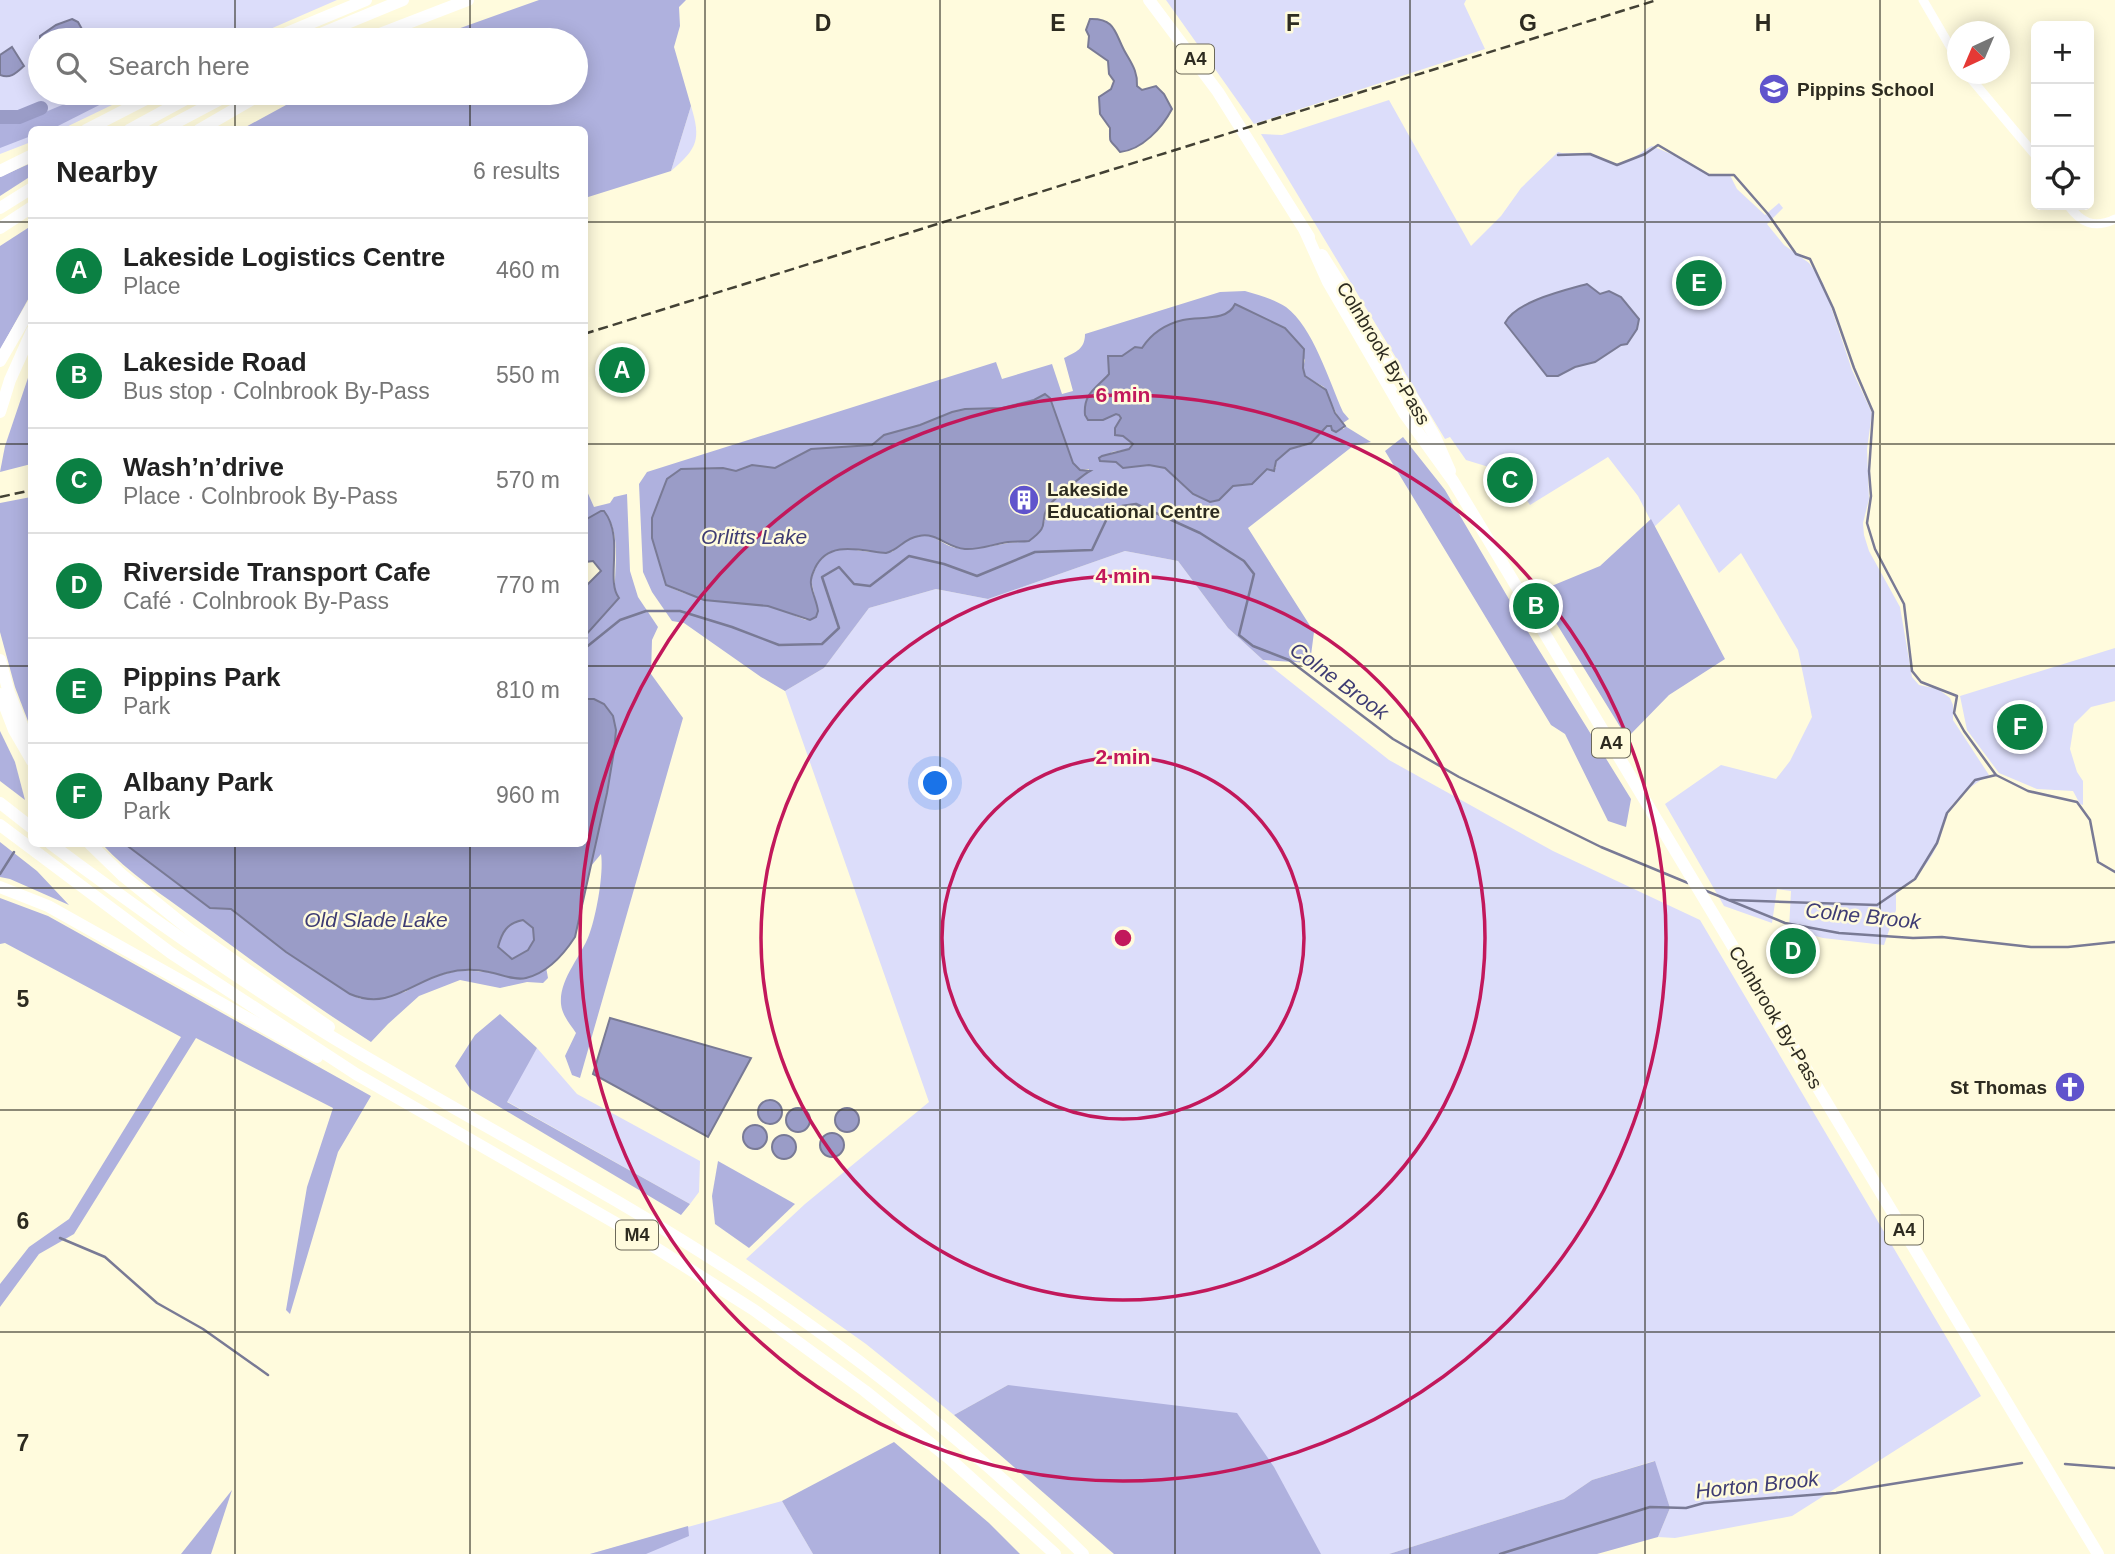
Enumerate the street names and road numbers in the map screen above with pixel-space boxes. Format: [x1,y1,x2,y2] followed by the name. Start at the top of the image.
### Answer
[1176,44,1214,74] road number: A4
[1333,278,1434,428] street label: Colnbrook By-Pass
[1592,728,1630,758] road number: A4
[1725,942,1826,1092] street label: Colnbrook By-Pass
[1885,1216,1923,1245] road number: A4
[616,1220,658,1250] road number: M4

